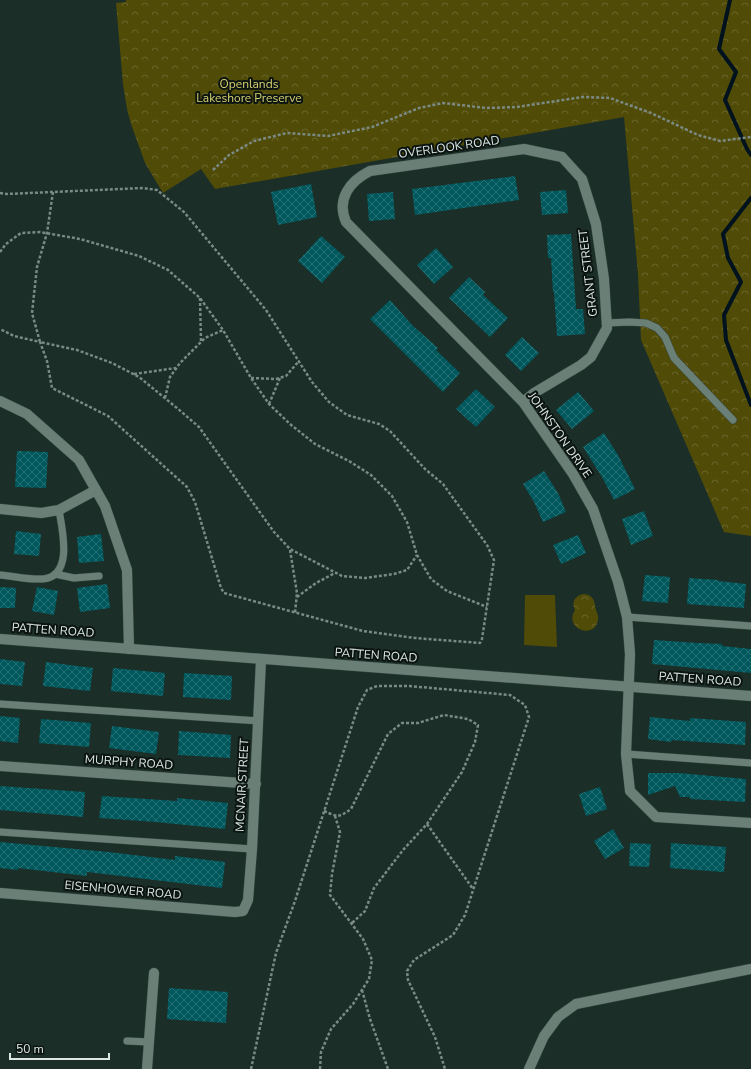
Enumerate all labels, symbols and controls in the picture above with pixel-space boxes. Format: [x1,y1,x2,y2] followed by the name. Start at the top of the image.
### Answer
[196,76,302,106] park label: Openlands Lakeshore Preserve
[397,132,501,162] street label: OVERLOOK ROAD
[575,228,601,318] street label: GRANT STREET
[524,388,596,481] street label: JOHNSTON DRIVE
[11,619,95,641] street label: PATTEN ROAD
[334,644,418,666] street label: PATTEN ROAD
[658,668,742,690] street label: PATTEN ROAD
[232,737,252,832] street label: MCNAIR STREET
[84,751,174,773] street label: MURPHY ROAD
[64,877,182,903] street label: EISENHOWER ROAD
[10,1035,109,1061] scale bar
[16,1041,44,1057] text: 50 m

